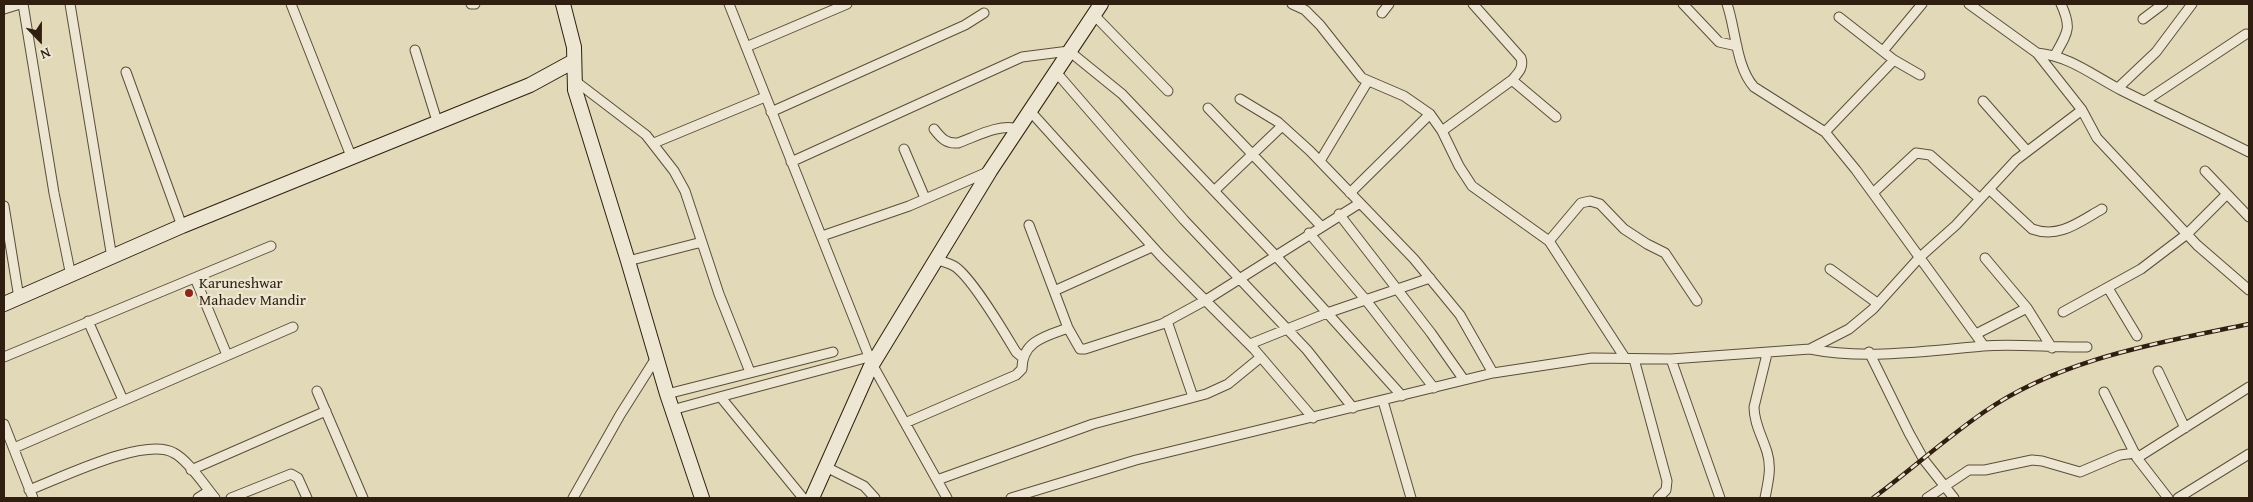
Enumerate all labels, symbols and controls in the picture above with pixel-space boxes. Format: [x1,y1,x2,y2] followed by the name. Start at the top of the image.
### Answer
[15,15,65,65] north arrow
[38,43,54,65] text: N
[199,275,306,310] place label: Karuneshwar Mahadev Mandir
[183,287,195,299] marker: Karuneshwar Mahadev Mandir

